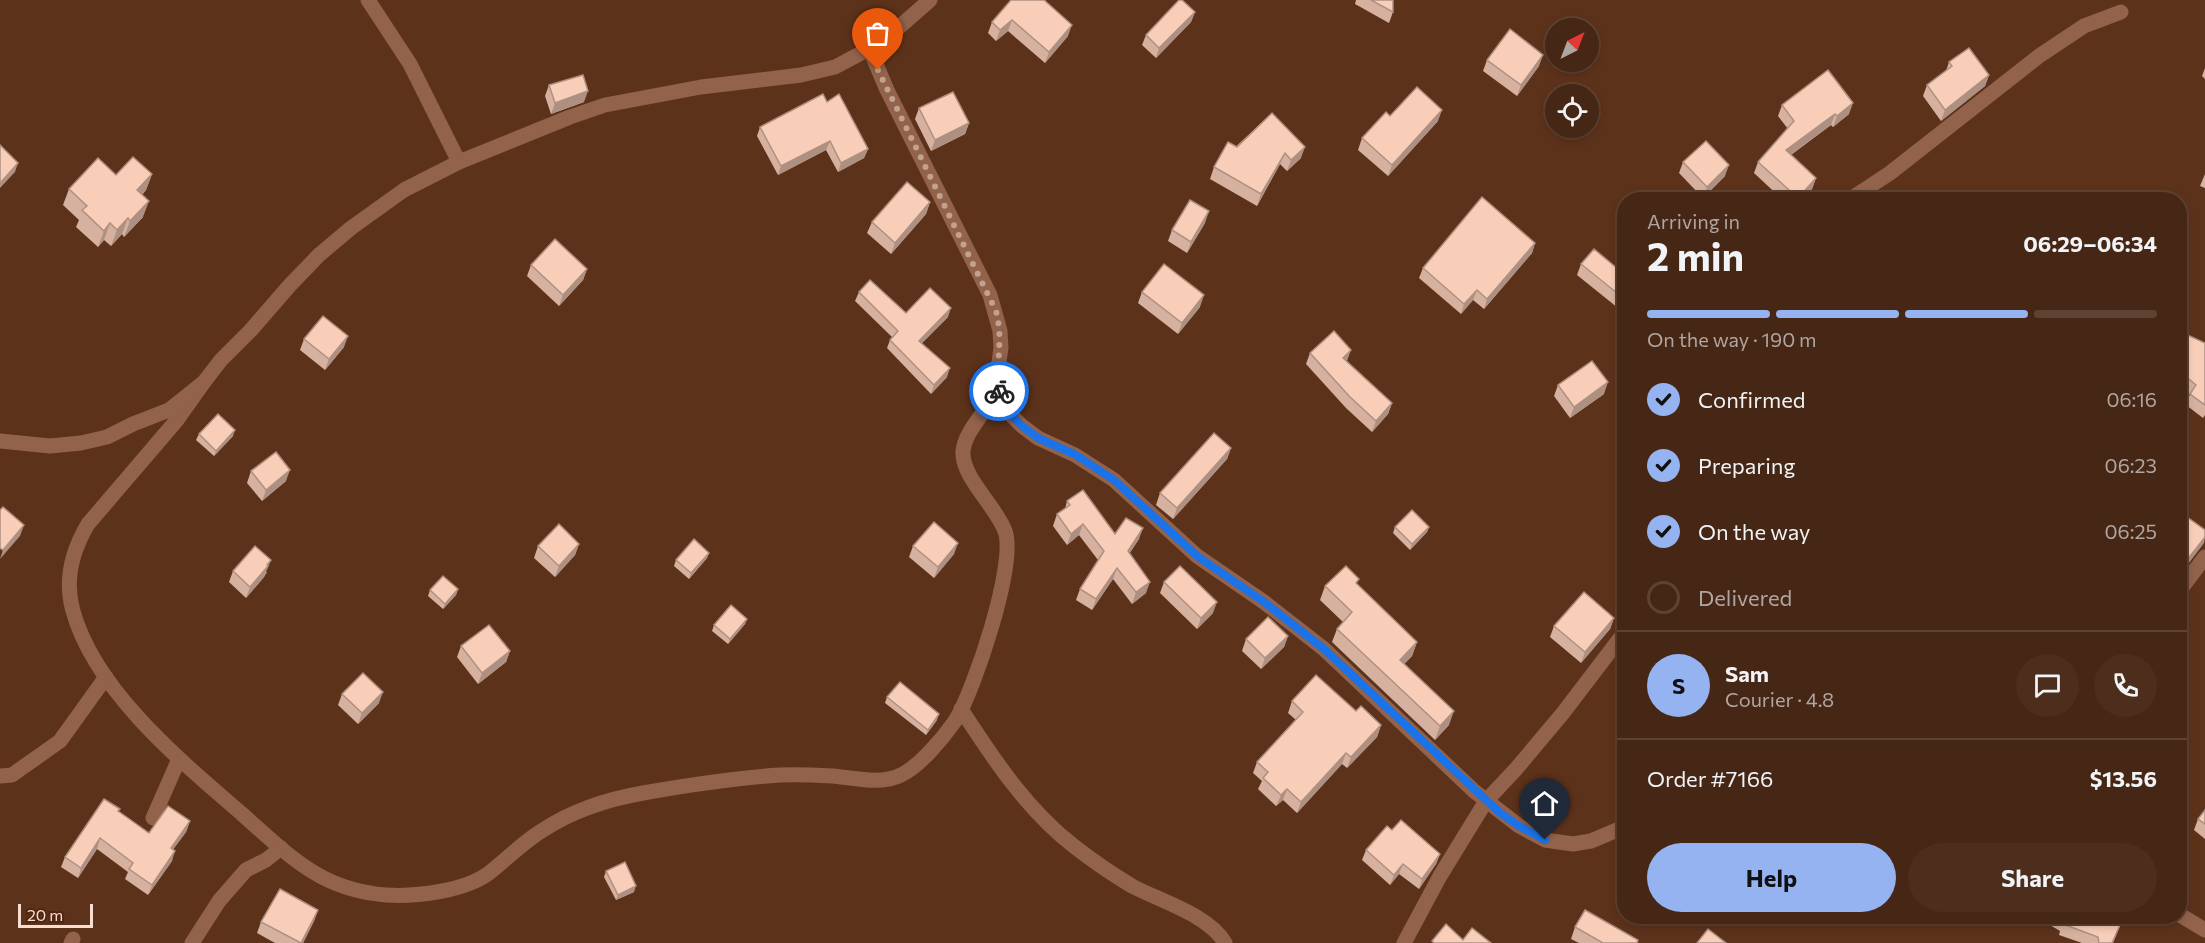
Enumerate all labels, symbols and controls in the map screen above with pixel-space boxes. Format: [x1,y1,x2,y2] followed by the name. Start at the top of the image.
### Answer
[852,8,903,70] pin
[861,17,894,50] icon: bag
[1545,18,1599,72] north arrow
[1545,18,1599,138] map controls
[1545,84,1599,138] button: locate
[1647,209,1740,233] text: Arriving in
[2023,230,2157,257] text: 06:29–06:34
[1647,231,1744,279] text: 2 min
[1647,327,1816,351] text: On the way · 190 m
[969,361,1029,421] courier
[983,375,1016,408] icon: bike
[1647,383,1680,416] icon: check
[1698,386,1805,413] text: Confirmed
[2106,387,2157,411] text: 06:16
[1647,449,1680,482] icon: check
[1698,452,1795,479] text: Preparing
[2105,453,2157,477] text: 06:23
[1647,515,1680,548] icon: check
[1698,518,1810,545] text: On the way
[2105,519,2157,543] text: 06:25
[1698,584,1792,611] text: Delivered
[2016,654,2079,717] button: chat
[2094,654,2157,717] button: phone
[1725,660,1769,687] text: Sam
[1672,672,1685,699] text: S
[1725,687,1834,711] text: Courier · 4.8
[1647,765,1773,792] text: Order #7166
[2090,765,2157,792] text: $13.56
[1519,778,1570,840] pin
[1528,787,1561,820] icon: home
[1647,843,1896,912] button: Help
[1908,843,2157,912] button: Share
[18,901,93,928] scale bar
[27,905,63,924] text: 20 m

